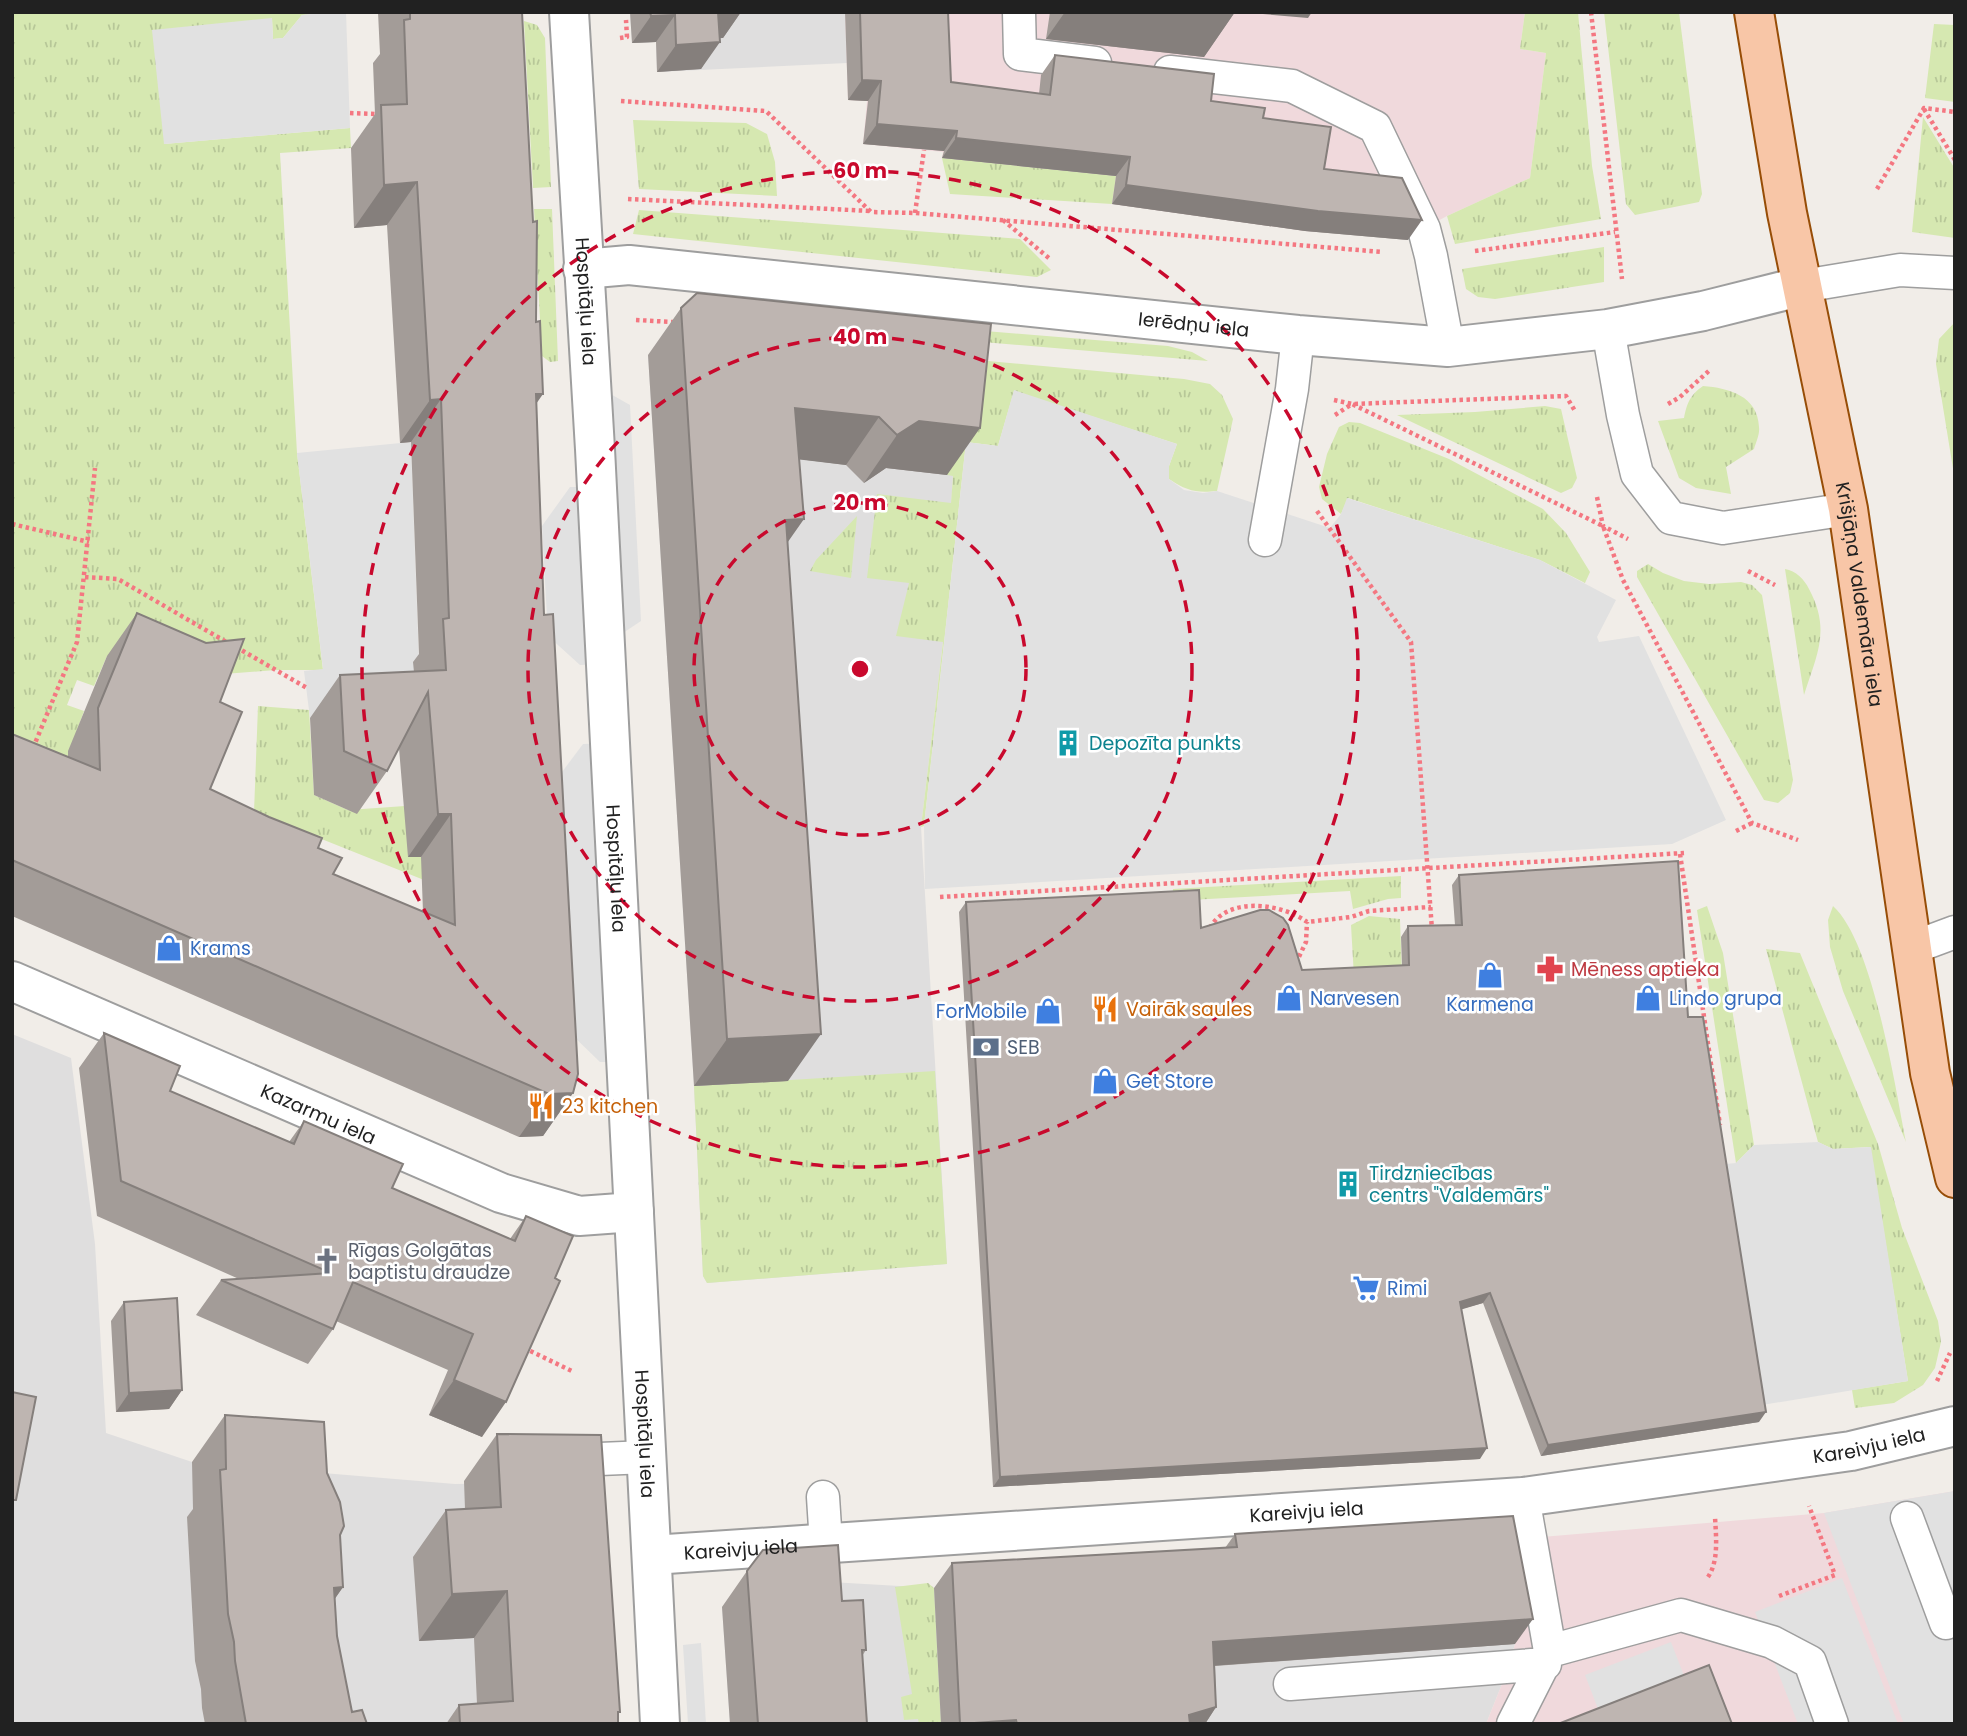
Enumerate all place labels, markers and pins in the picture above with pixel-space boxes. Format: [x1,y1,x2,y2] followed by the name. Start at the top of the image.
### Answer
[848,657,872,681] centre of rings
[1053,728,1083,758] building icon: Depozīta punkts
[1089,730,1241,757] place label: Depozīta punkts
[154,933,184,963] shop icon: Krams
[190,935,251,962] place label: Krams
[1535,954,1565,984] pharmacy icon: Mēness aptieka
[1571,956,1720,983] place label: Mēness aptieka
[1475,960,1505,990] shop icon: Karmena
[1274,983,1304,1013] shop icon: Narvesen
[1633,983,1663,1013] shop icon: Lindo grupa
[1310,985,1400,1012] place label: Narvesen
[1669,985,1782,1012] place label: Lindo grupa
[1446,991,1534,1018] place label: Karmena
[1090,994,1120,1024] restaurant icon: Vairāk saules
[1033,996,1063,1026] shop icon: ForMobile
[1126,996,1252,1023] place label: Vairāk saules
[936,998,1027,1025] place label: ForMobile
[971,1032,1001,1062] bank icon: SEB
[1007,1034,1040,1061] place label: SEB
[1090,1066,1120,1096] shop icon: Get Store
[1126,1068,1214,1095] place label: Get Store
[526,1091,556,1121] restaurant icon: 23 kitchen
[562,1093,658,1120] place label: 23 kitchen
[1369,1160,1549,1209] place label: Tirdzniecības centrs "Valdemārs"
[1333,1169,1363,1199] building icon: Tirdzniecības centrs "Valdemārs"
[348,1237,510,1286] place label: Rīgas Golgātas baptistu draudze
[312,1246,342,1276] church icon: Rīgas Golgātas baptistu draudze
[1351,1273,1381,1303] supermarket icon: Rimi
[1387,1275,1427,1302] place label: Rimi

